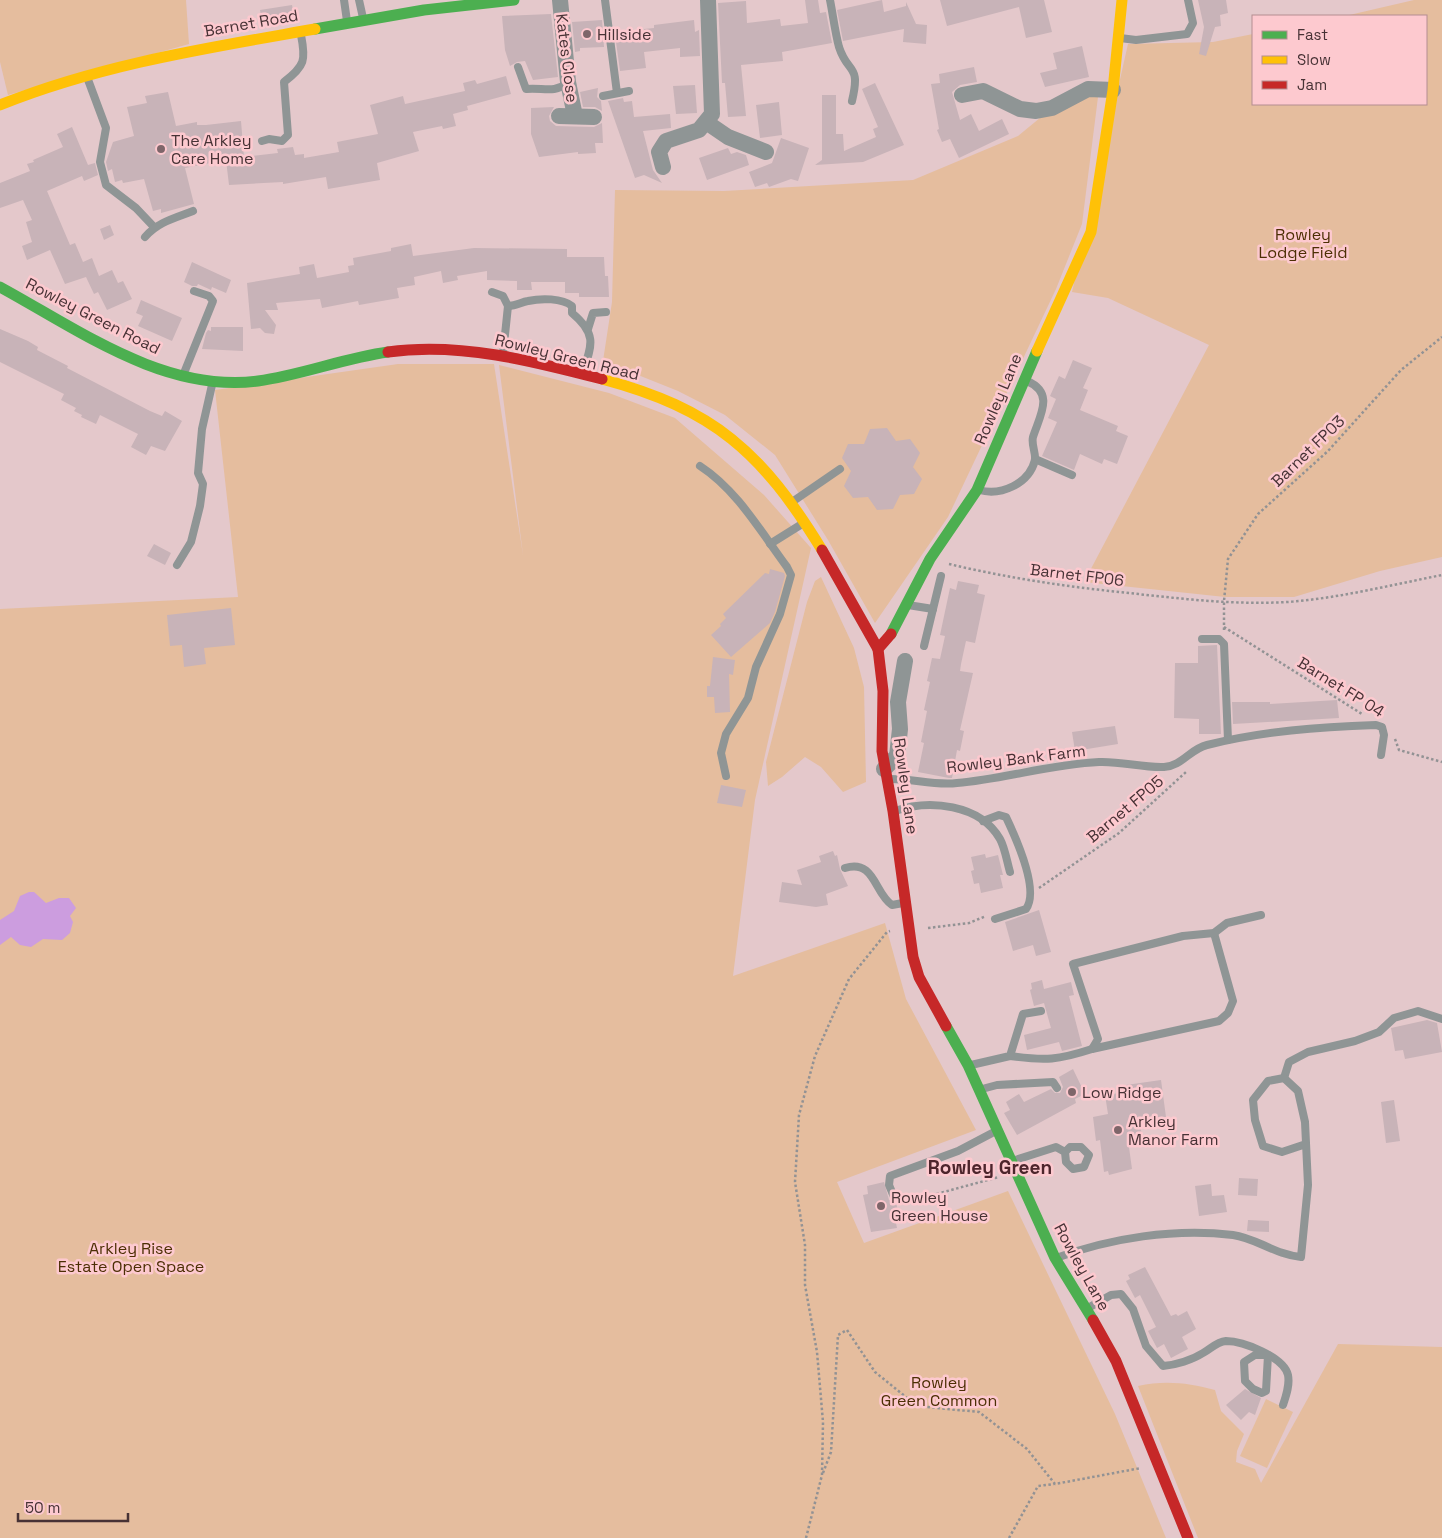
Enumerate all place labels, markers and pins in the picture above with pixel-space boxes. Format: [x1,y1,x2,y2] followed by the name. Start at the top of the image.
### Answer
[597,24,651,45] place label: Hillside
[581,28,593,40] marker: Hillside
[171,130,253,169] place label: The Arkley Care Home
[155,143,167,155] marker: The Arkley Care Home
[1082,1082,1161,1103] place label: Low Ridge
[1066,1086,1078,1098] marker: Low Ridge
[1128,1111,1218,1150] place label: Arkley Manor Farm
[1112,1124,1124,1136] marker: Arkley Manor Farm
[891,1187,988,1226] place label: Rowley Green House
[875,1200,887,1212] marker: Rowley Green House

